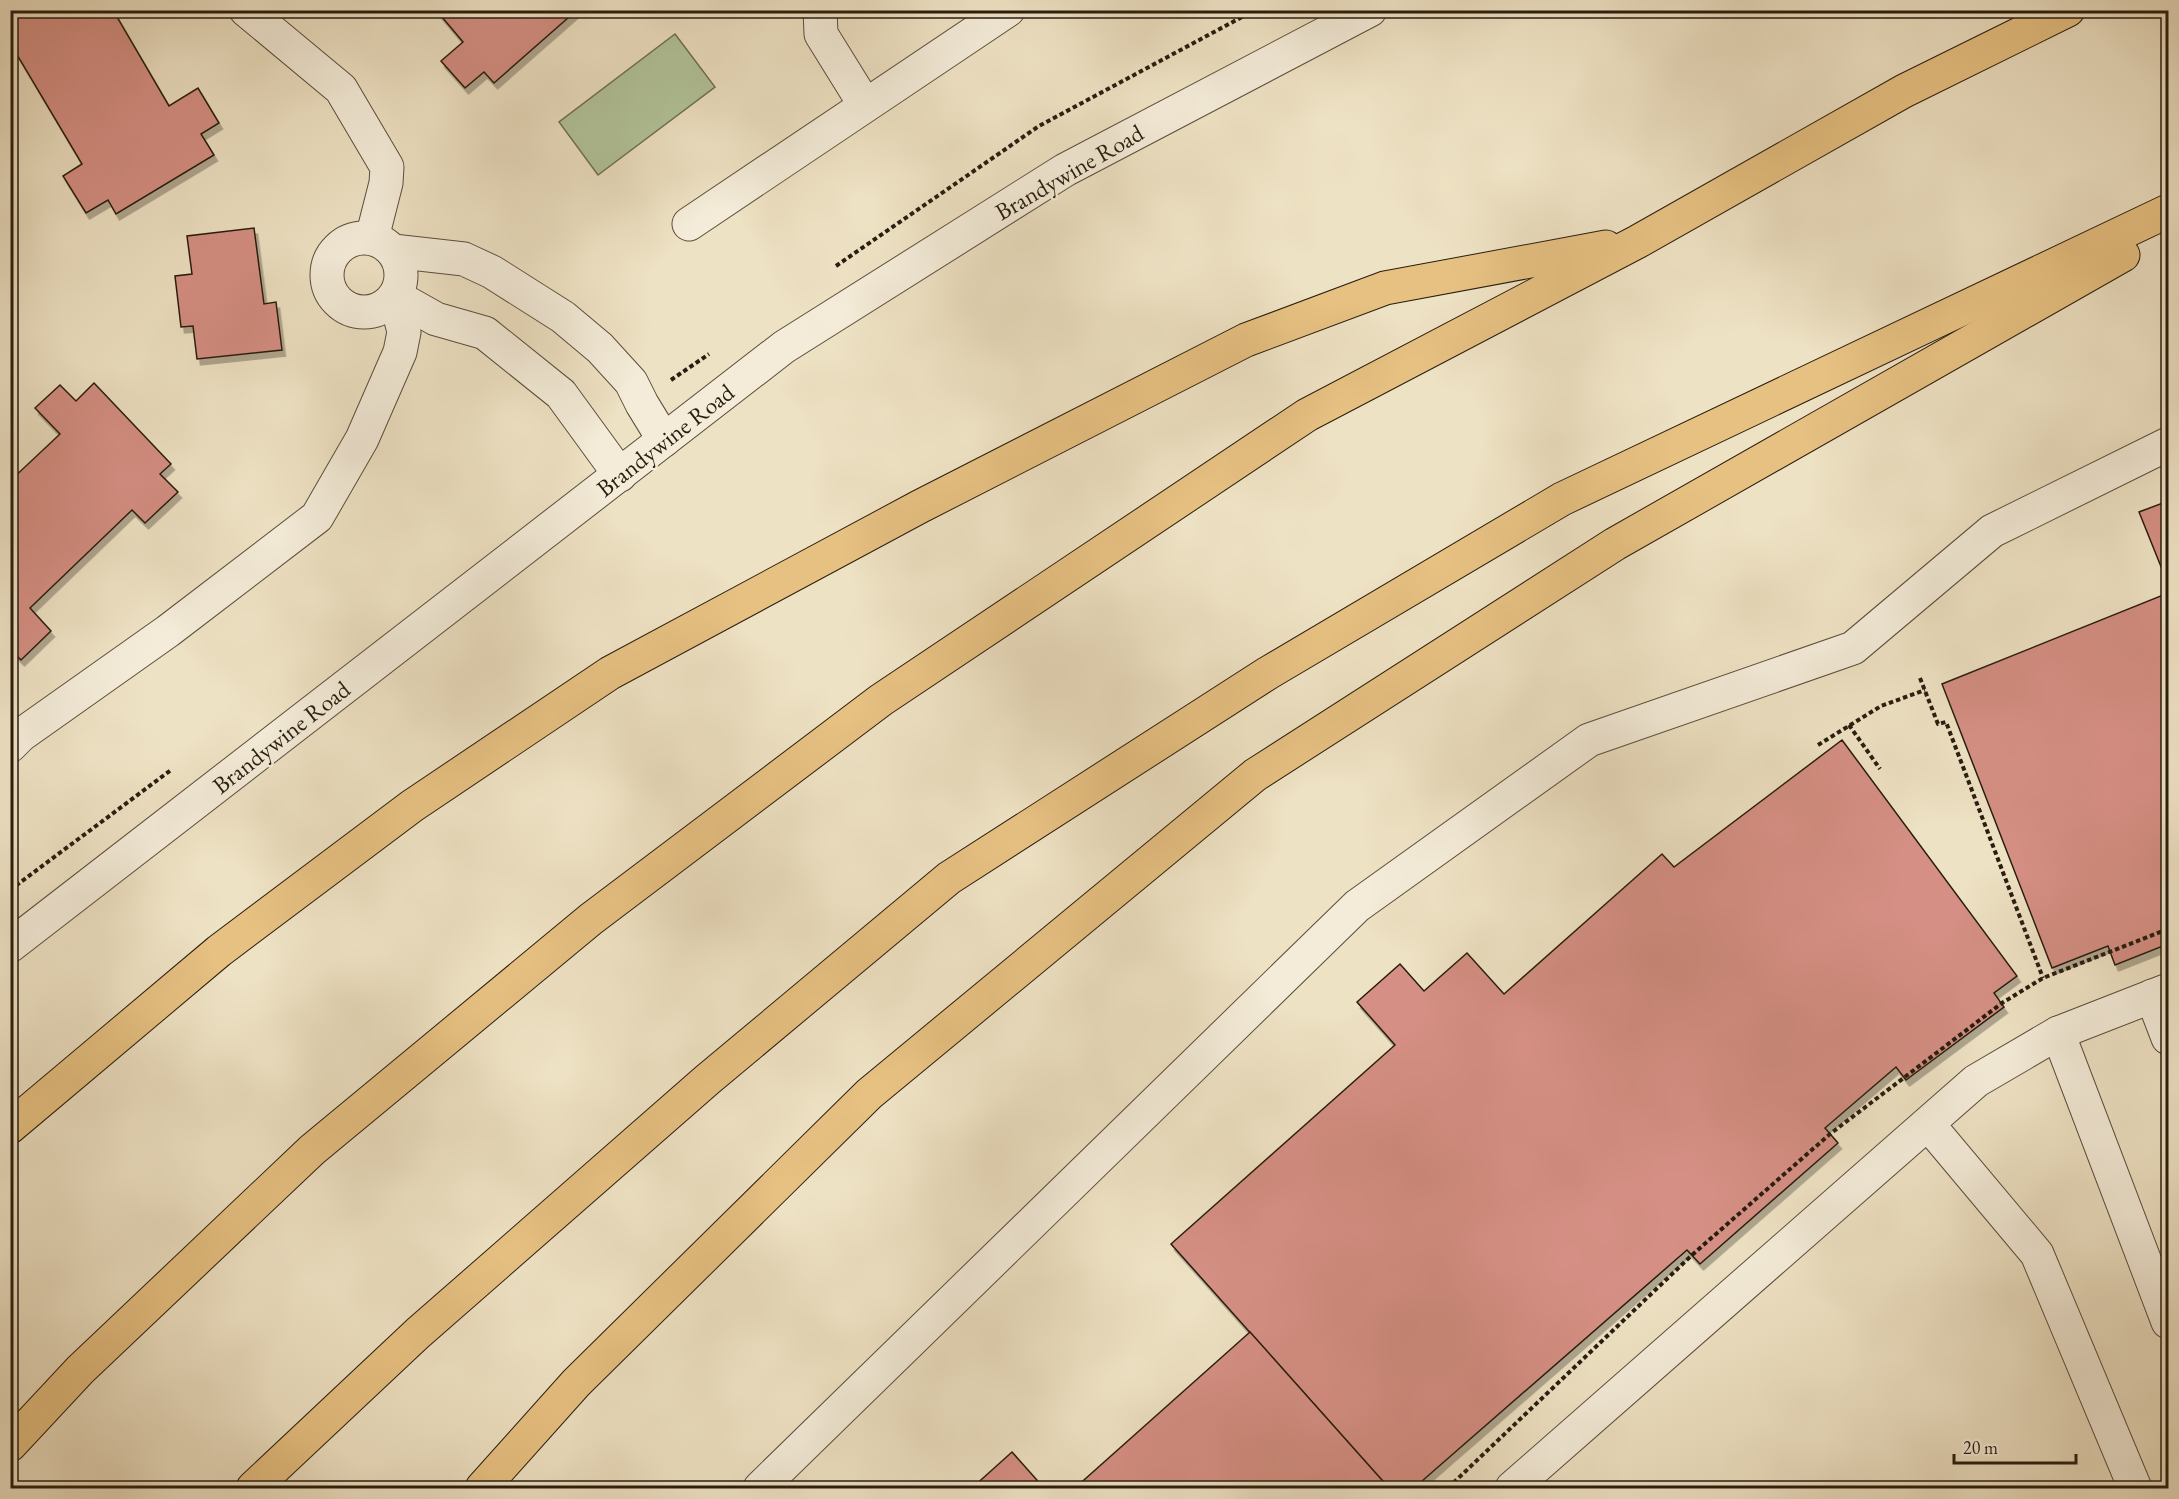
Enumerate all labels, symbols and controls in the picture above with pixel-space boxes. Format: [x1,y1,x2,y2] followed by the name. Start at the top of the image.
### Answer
[989,117,1150,227] street label: Brandywine Road
[590,376,741,503] street label: Brandywine Road
[206,673,357,800] street label: Brandywine Road
[1954,1427,2076,1465] scale bar
[1963,1436,1998,1459] text: 20 m

